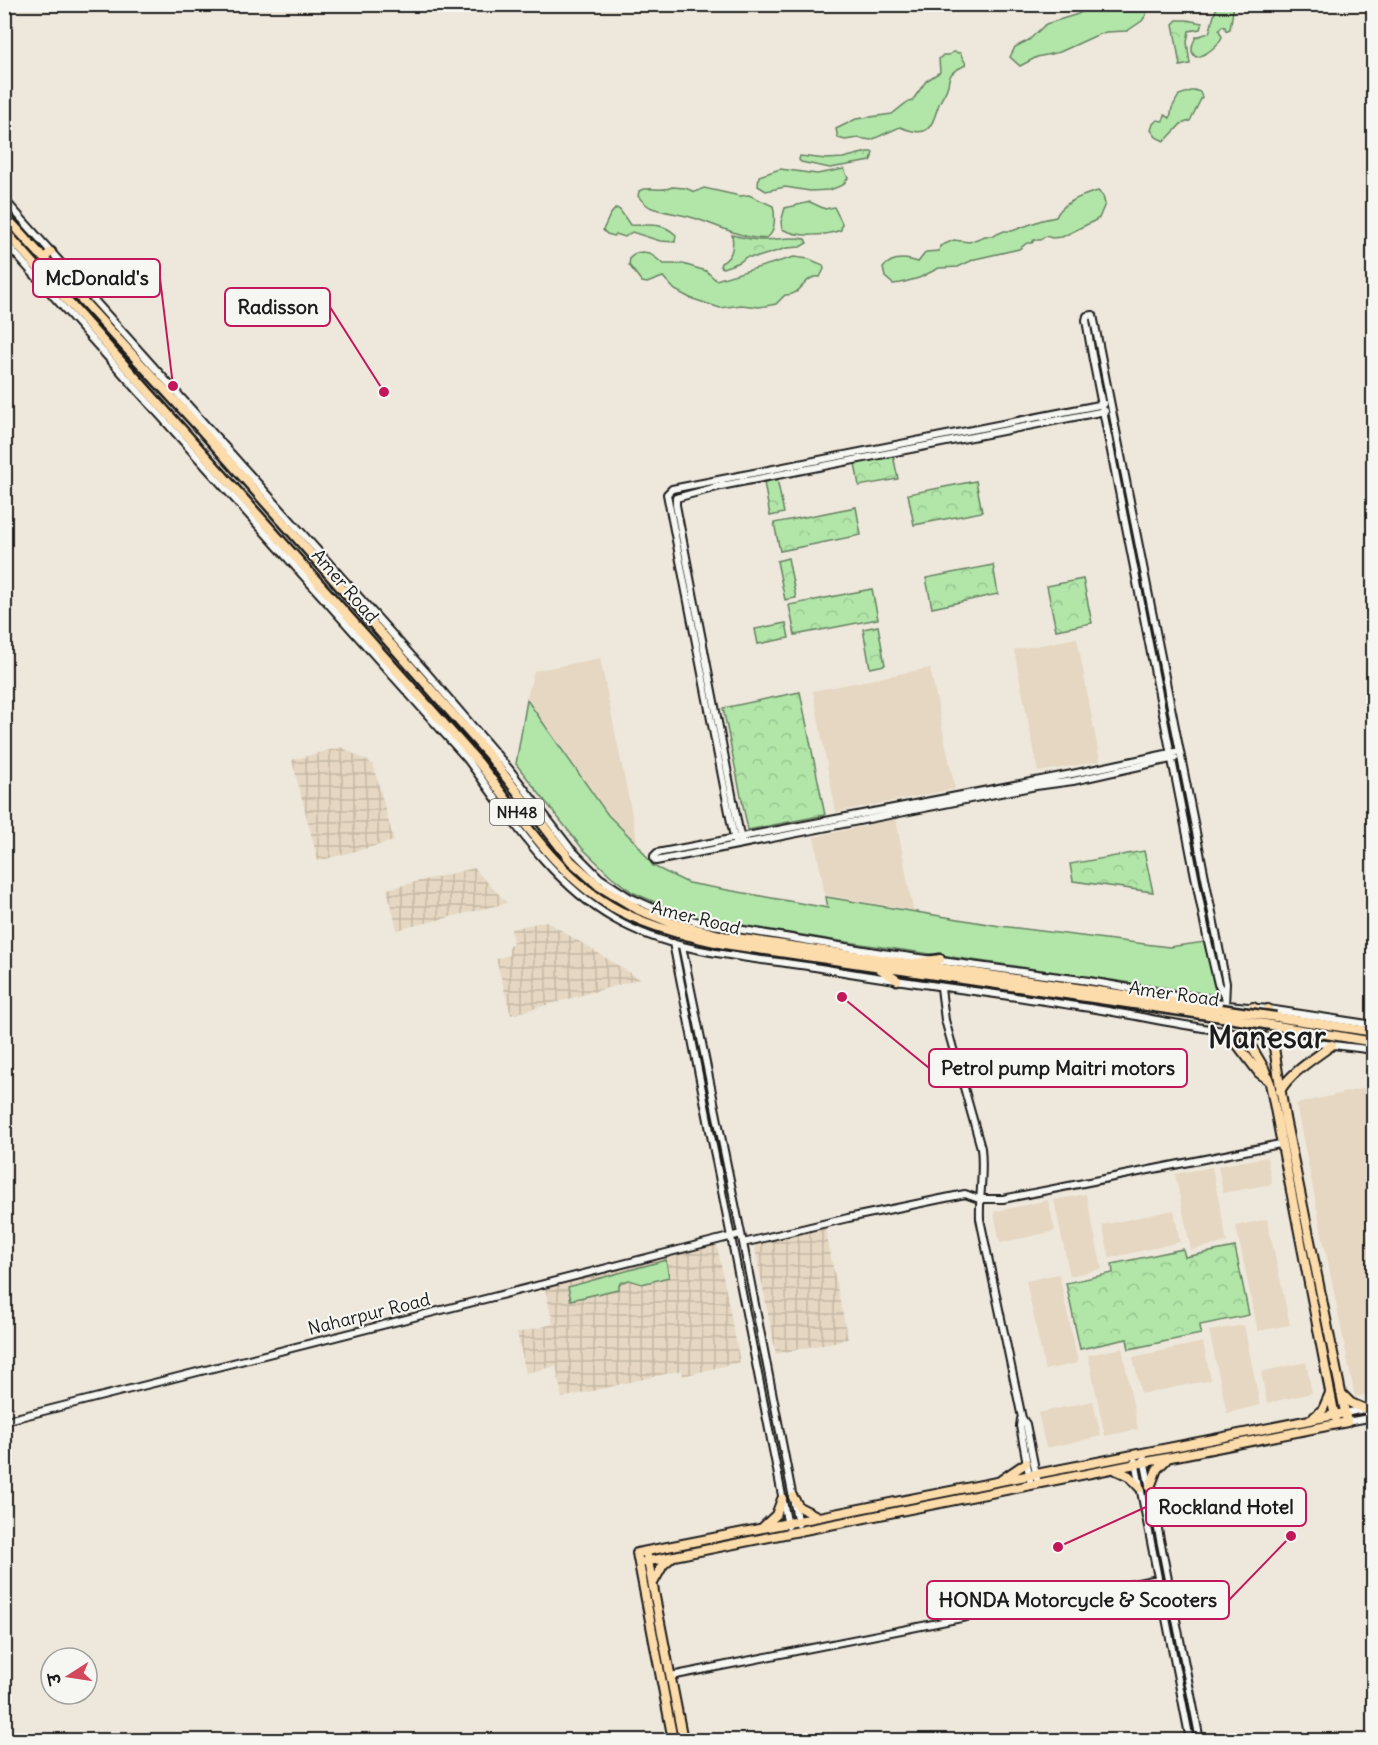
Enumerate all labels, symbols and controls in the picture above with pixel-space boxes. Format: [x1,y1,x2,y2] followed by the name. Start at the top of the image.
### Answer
[33,259,160,297] callout: McDonald's
[45,265,149,290] text: McDonald's
[225,288,330,326] callout: Radisson
[237,294,319,319] text: Radisson
[307,544,384,628] street label: Amer Road
[490,799,544,825] road number: NH48
[649,895,743,940] street label: Amer Road
[1127,976,1221,1011] street label: Amer Road
[1208,1018,1327,1056] district label: Manesar
[929,1049,1187,1087] callout: Petrol pump Maitri motors
[941,1055,1175,1080] text: Petrol pump Maitri motors
[305,1287,433,1340] street label: Naharpur Road
[1146,1488,1306,1526] callout: Rockland Hotel
[1158,1494,1294,1519] text: Rockland Hotel
[927,1581,1229,1619] callout: HONDA Motorcycle & Scooters
[939,1587,1217,1612] text: HONDA Motorcycle & Scooters
[39,1646,99,1706] north arrow
[43,1671,66,1688] text: उ

